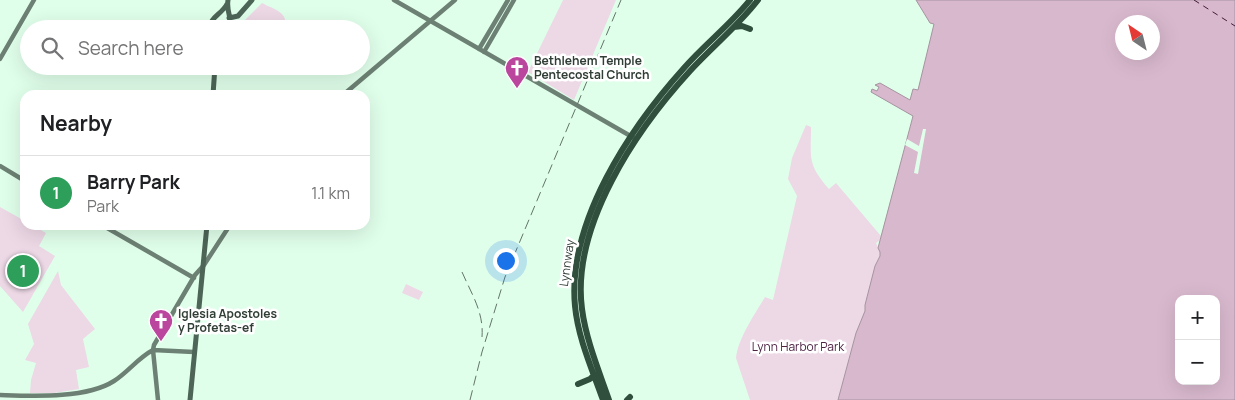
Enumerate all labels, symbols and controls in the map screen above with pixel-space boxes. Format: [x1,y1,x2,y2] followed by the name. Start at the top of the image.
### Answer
[1115,15,1160,60] north arrow
[20,20,370,75] search box
[38,34,66,62] icon: search
[78,35,184,61] text: Search here
[534,52,650,83] place label: Bethlehem Temple Pentecostal Church
[504,55,530,89] church icon: Bethlehem Temple Pentecostal Church
[40,109,112,137] text: Nearby
[87,169,180,195] text: Barry Park
[52,182,60,204] text: 1
[311,182,350,204] text: 1.1 km
[87,195,119,217] text: Park
[555,238,578,288] street label: Lynnway
[493,248,519,274] your location
[7,252,39,290] pin: 1
[1175,295,1220,385] map controls
[1175,295,1220,340] button: +
[178,305,278,336] place label: Iglesia Apostoles y Profetas-ef
[148,308,174,342] church icon: Iglesia Apostoles y Profetas-ef
[752,338,845,355] park label: Lynn Harbor Park
[1175,340,1220,385] button: −

